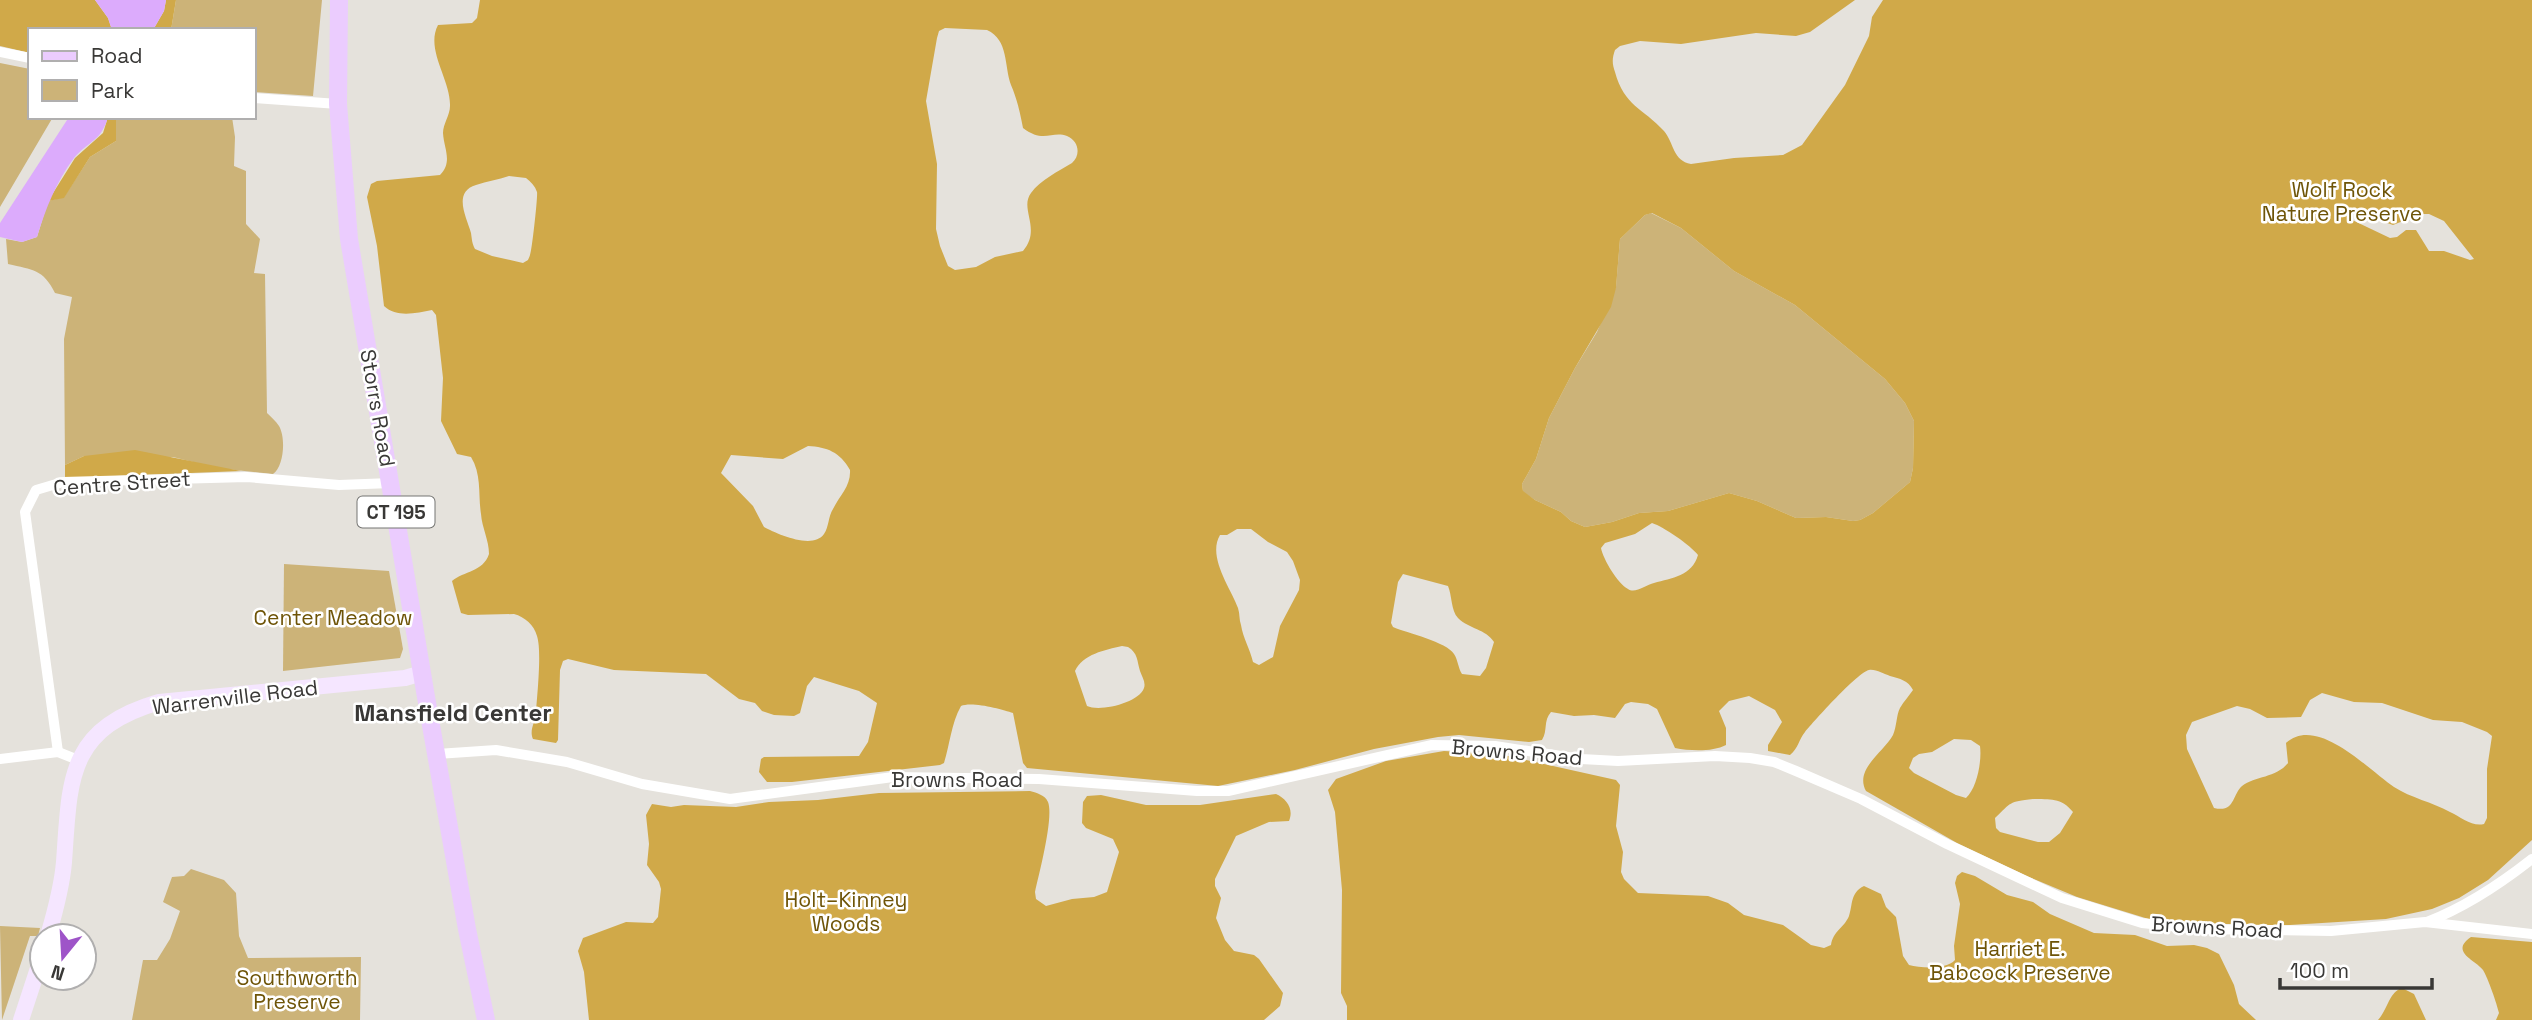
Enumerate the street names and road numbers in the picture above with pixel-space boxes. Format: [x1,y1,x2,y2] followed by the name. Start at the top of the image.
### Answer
[354,347,402,469] street label: Storrs Road
[52,465,192,501] street label: Centre Street
[358,496,434,527] road number: CT 195
[151,673,319,721] street label: Warrenville Road
[1450,733,1584,771] street label: Browns Road
[891,766,1023,793] street label: Browns Road
[2150,910,2284,944] street label: Browns Road

